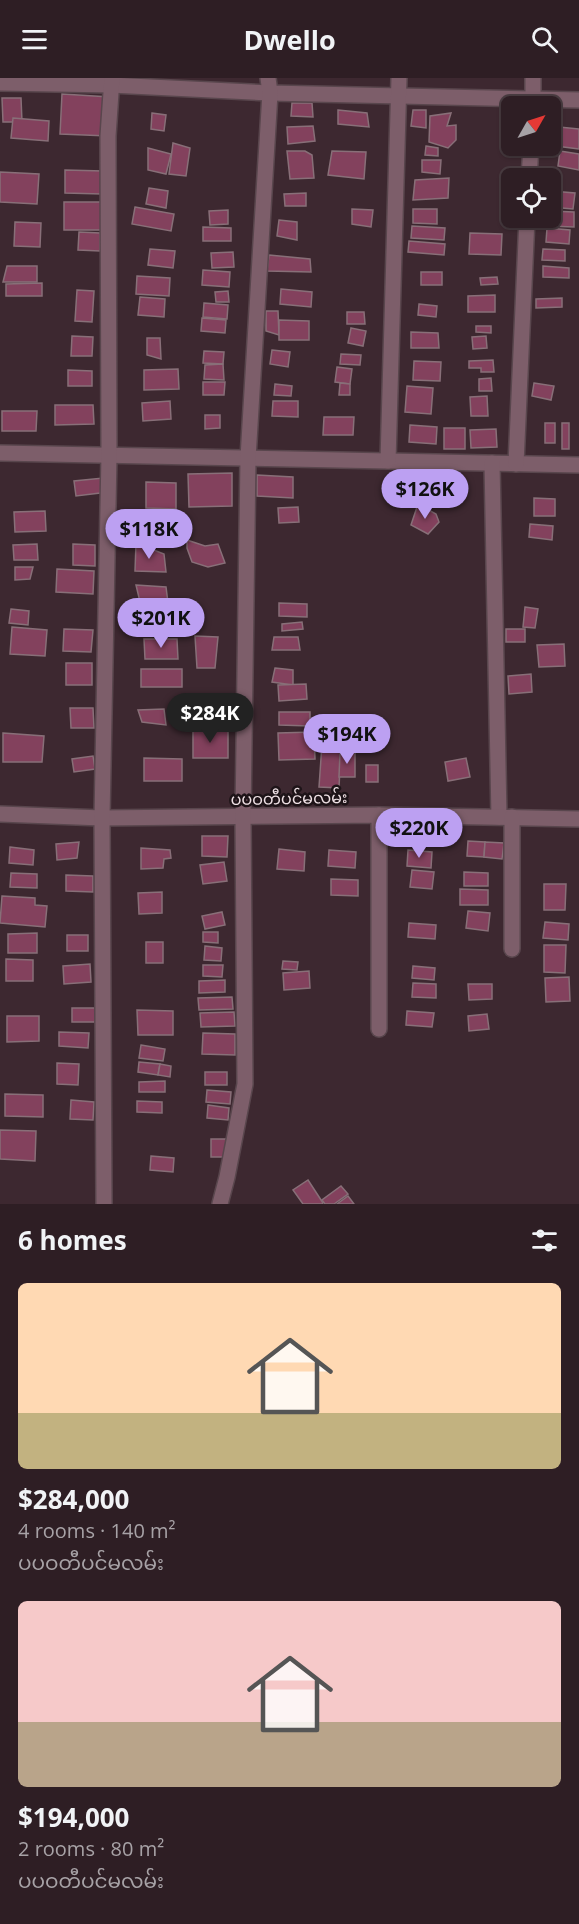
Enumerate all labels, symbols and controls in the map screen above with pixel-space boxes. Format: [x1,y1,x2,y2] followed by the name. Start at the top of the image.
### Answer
[243,21,336,58] text: Dwello
[18,23,51,56] icon: menu
[528,23,561,56] icon: search
[501,96,561,156] north arrow
[501,96,561,228] map controls
[501,168,561,228] button: locate
[383,469,467,520] pin: $126K
[395,475,455,502] text: $126K
[107,509,191,560] pin: $118K
[119,515,179,542] text: $118K
[119,598,203,649] pin: $201K
[131,604,191,631] text: $201K
[168,693,252,744] pin: $284K
[180,699,240,726] text: $284K
[305,714,389,765] pin: $194K
[317,720,377,747] text: $194K
[230,786,348,810] street label: ပပဝတီပင်မလမ်း
[377,808,461,859] pin: $220K
[389,814,449,841] text: $220K
[18,1222,127,1258] text: 6 homes
[528,1224,561,1257] icon: filters
[236,1322,344,1430] icon: home
[18,1481,129,1517] text: $284,000
[18,1517,176,1544] text: 4 rooms · 140 m²
[18,1549,164,1576] text: ပပဝတီပင်မလမ်း
[236,1640,344,1748] icon: home
[18,1799,129,1835] text: $194,000
[18,1835,164,1862] text: 2 rooms · 80 m²
[18,1867,164,1894] text: ပပဝတီပင်မလမ်း

